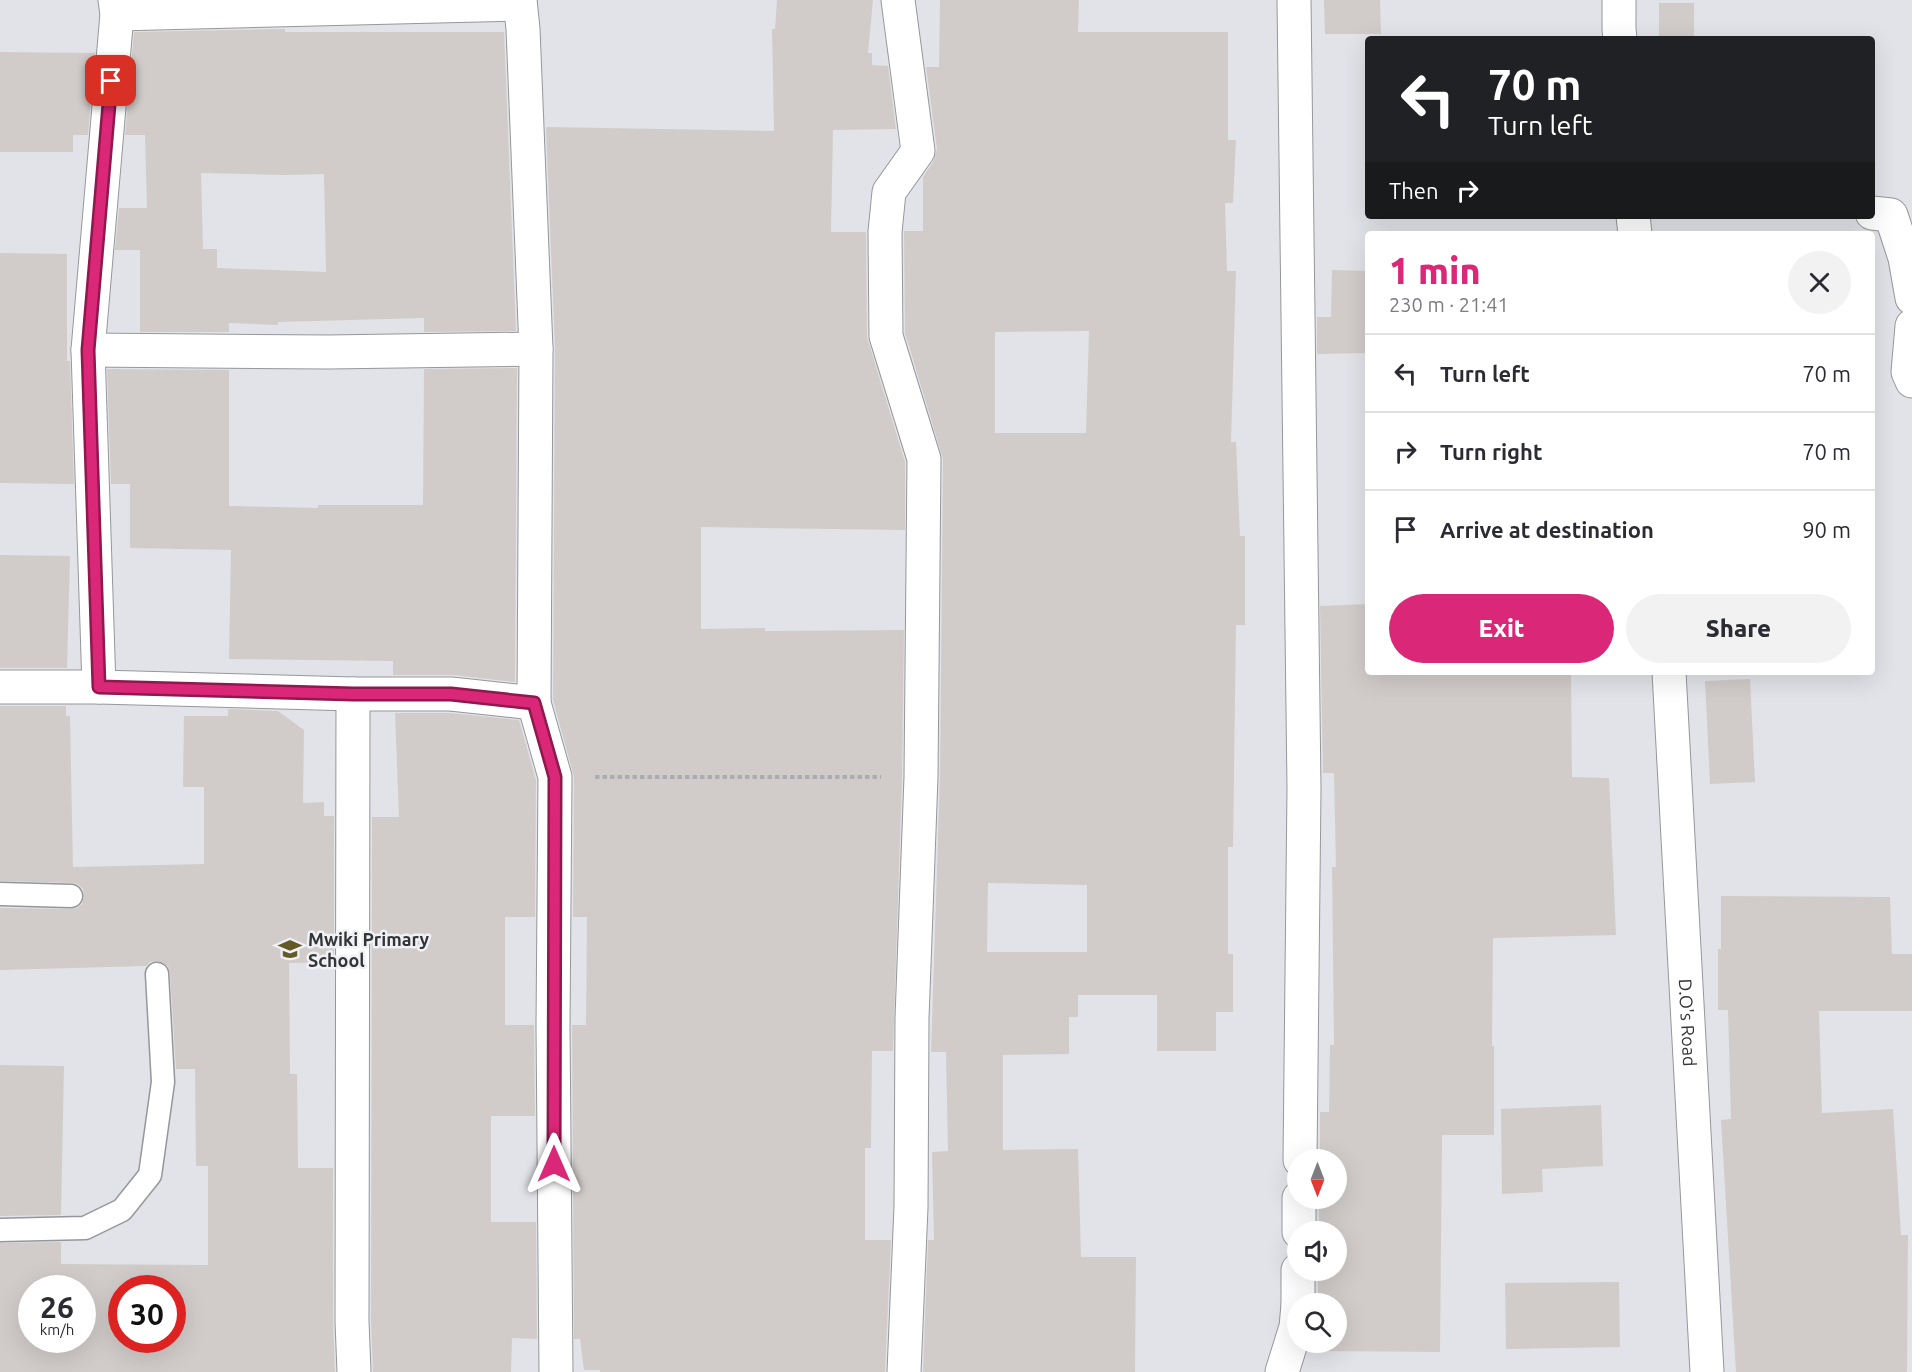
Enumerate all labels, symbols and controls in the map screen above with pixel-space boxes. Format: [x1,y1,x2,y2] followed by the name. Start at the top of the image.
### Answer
[85,55,136,106] pin
[1389,60,1467,138] icon: left
[1488,61,1582,108] text: 70 m
[94,64,127,97] icon: arrive
[1488,110,1592,140] text: Turn left
[1451,174,1484,207] icon: right
[1389,178,1439,203] text: Then
[1389,250,1481,291] text: 1 min
[1788,251,1851,314] button: close
[1389,293,1509,316] text: 230 m · 21:41
[1389,357,1422,390] icon: left
[1440,361,1530,386] text: Turn left
[1802,361,1851,386] text: 70 m
[1389,435,1422,468] icon: right
[1440,439,1542,464] text: Turn right
[1802,439,1851,464] text: 70 m
[1389,513,1422,546] icon: arrive
[1440,517,1654,542] text: Arrive at destination
[1802,517,1851,542] text: 90 m
[1389,594,1614,663] button: Exit
[1626,594,1851,663] button: Share
[308,929,429,970] place label: Mwiki Primary School
[277,936,303,962] school or university icon: Mwiki Primary School
[1676,978,1700,1067] street label: D.O's Road
[522,1132,586,1196] position arrow
[1287,1149,1347,1209] north arrow
[1287,1149,1347,1353] map controls
[1287,1221,1347,1281] button: sound
[108,1275,186,1353] speed limit sign: 30
[40,1290,74,1324] text: 26
[1287,1293,1347,1353] button: search
[40,1321,74,1338] text: km/h

